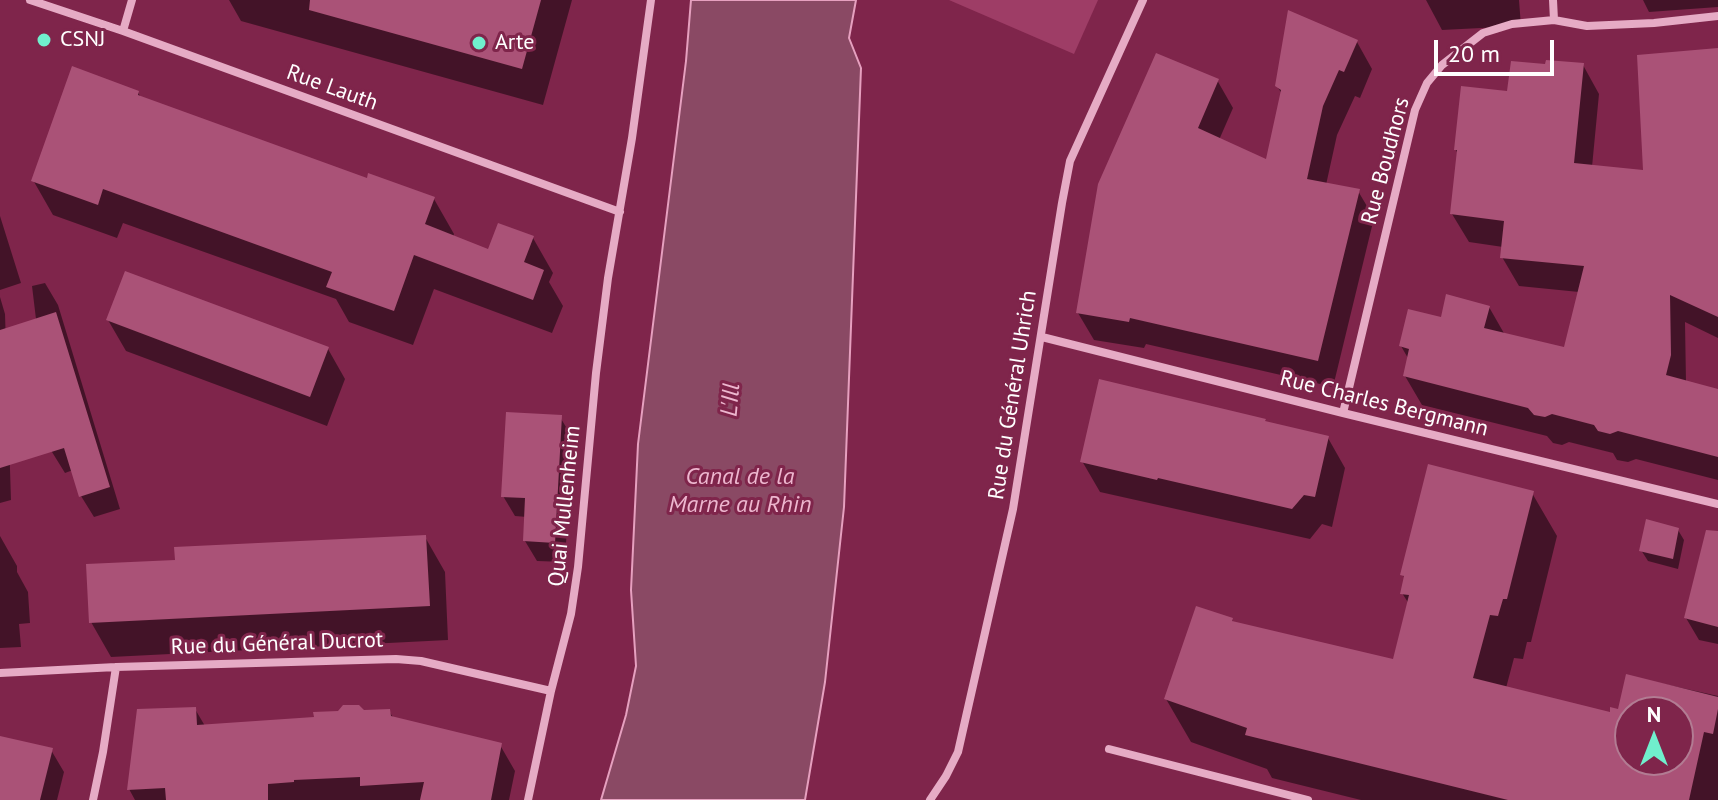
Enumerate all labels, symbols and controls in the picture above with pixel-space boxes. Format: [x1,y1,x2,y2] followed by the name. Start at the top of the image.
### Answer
[1438,24,1558,74] scale bar
[60,27,105,53] place label: CSNJ
[495,30,534,56] place label: Arte
[35,31,53,49] marker: CSNJ
[470,34,488,52] marker: Arte
[1448,38,1500,69] text: 20 m
[283,59,381,117] street label: Rue Lauth
[1356,94,1416,228] street label: Rue Boudhors
[983,288,1043,502] street label: Rue du Général Uhrich
[1277,365,1491,443] street label: Rue Charles Bergmann
[715,382,747,418] water label: L'Ill
[543,424,587,588] street label: Quai Mullenheim
[668,463,812,519] water label: Canal de la Marne au Rhin
[170,627,384,661] street label: Rue du Général Ducrot
[1614,696,1694,776] north arrow
[1647,700,1661,728] text: N

